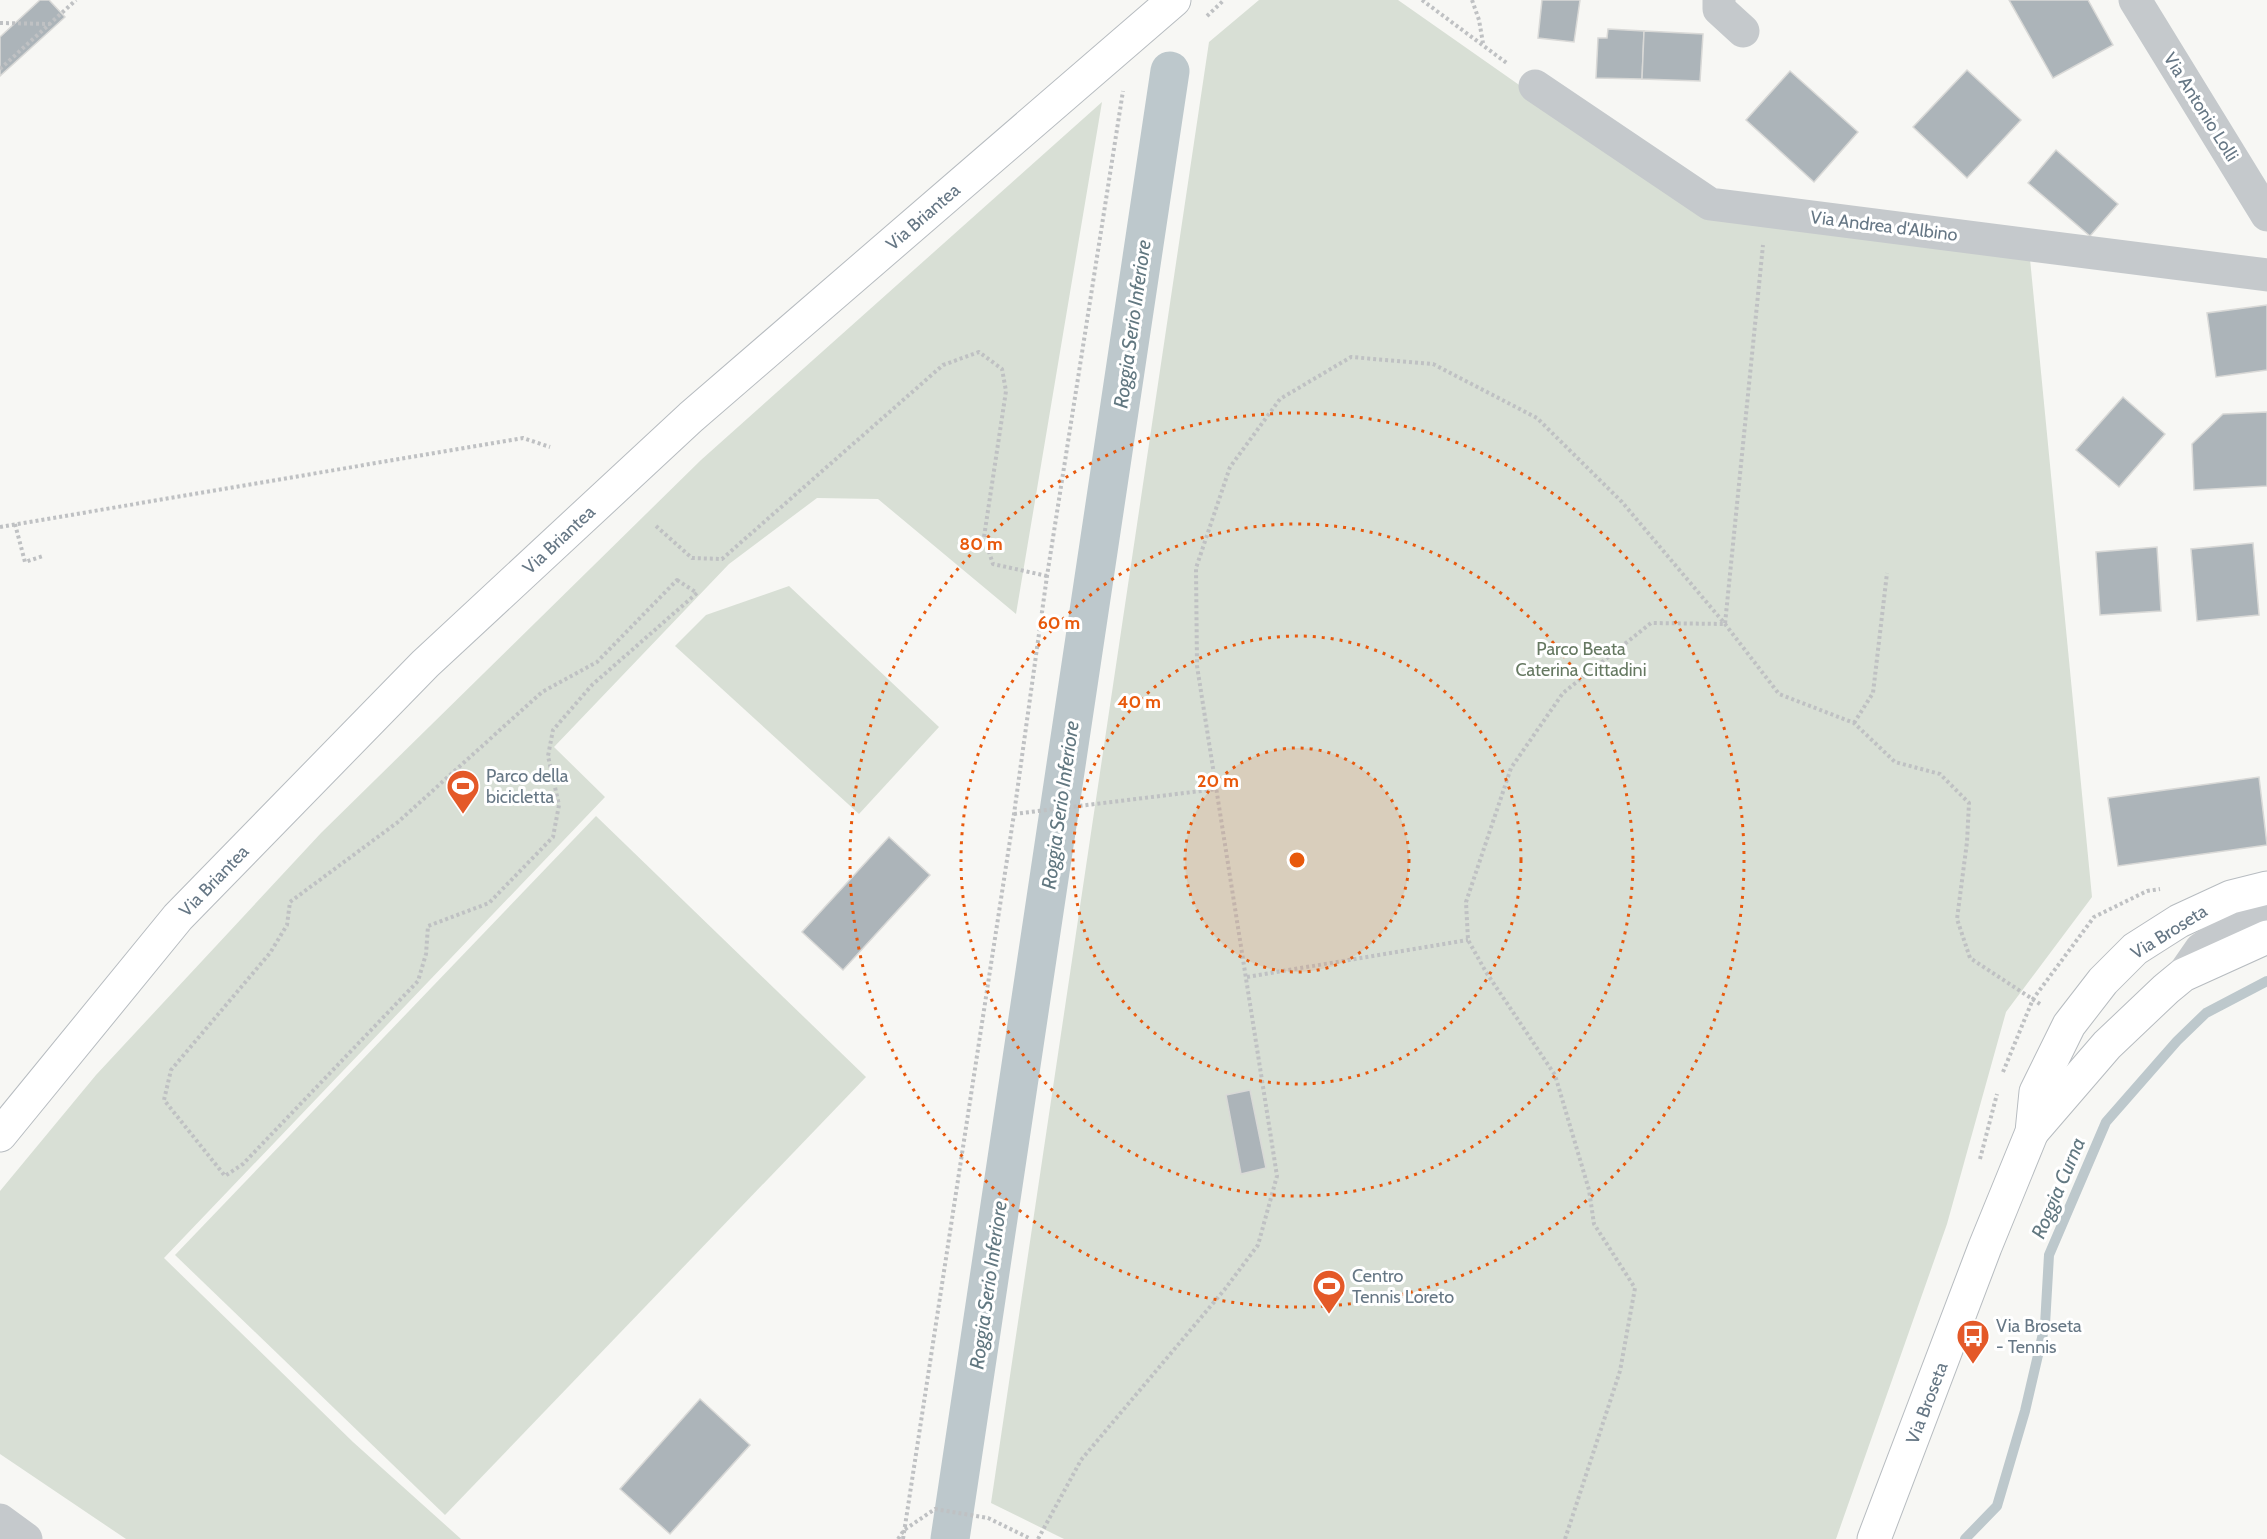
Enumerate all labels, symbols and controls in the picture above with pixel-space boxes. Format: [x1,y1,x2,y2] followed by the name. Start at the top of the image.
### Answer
[2159,49,2243,165] street label: Via Antonio Lolli
[882,179,965,255] street label: Via Briantea
[1809,206,1959,246] street label: Via Andrea d'Albino
[1108,238,1156,410] water label: Roggia Serio Inferiore
[518,501,600,579] street label: Via Briantea
[959,533,1003,555] text: 80 m
[1038,612,1080,634] text: 60 m
[1516,638,1646,681] park label: Parco Beata Caterina Cittadini
[1117,691,1161,713] text: 40 m
[1036,719,1084,891] water label: Roggia Serio Inferiore
[486,765,569,808] place label: Parco della bicicletta
[445,768,481,815] sports icon: Parco della bicicletta
[1197,770,1239,792] text: 20 m
[175,840,254,921] street label: Via Briantea
[1287,850,1307,870] centre of rings
[2127,900,2211,964] street label: Via Broseta
[2026,1134,2090,1242] water label: Roggia Curna
[964,1199,1012,1371] water label: Roggia Serio Inferiore
[1352,1265,1454,1308] place label: Centro Tennis Loreto
[1311,1268,1347,1315] sports icon: Centro Tennis Loreto
[1996,1315,2082,1358] place label: Via Broseta - Tennis
[1955,1318,1991,1365] bus stop icon: Via Broseta - Tennis
[1901,1359,1953,1447] street label: Via Broseta

